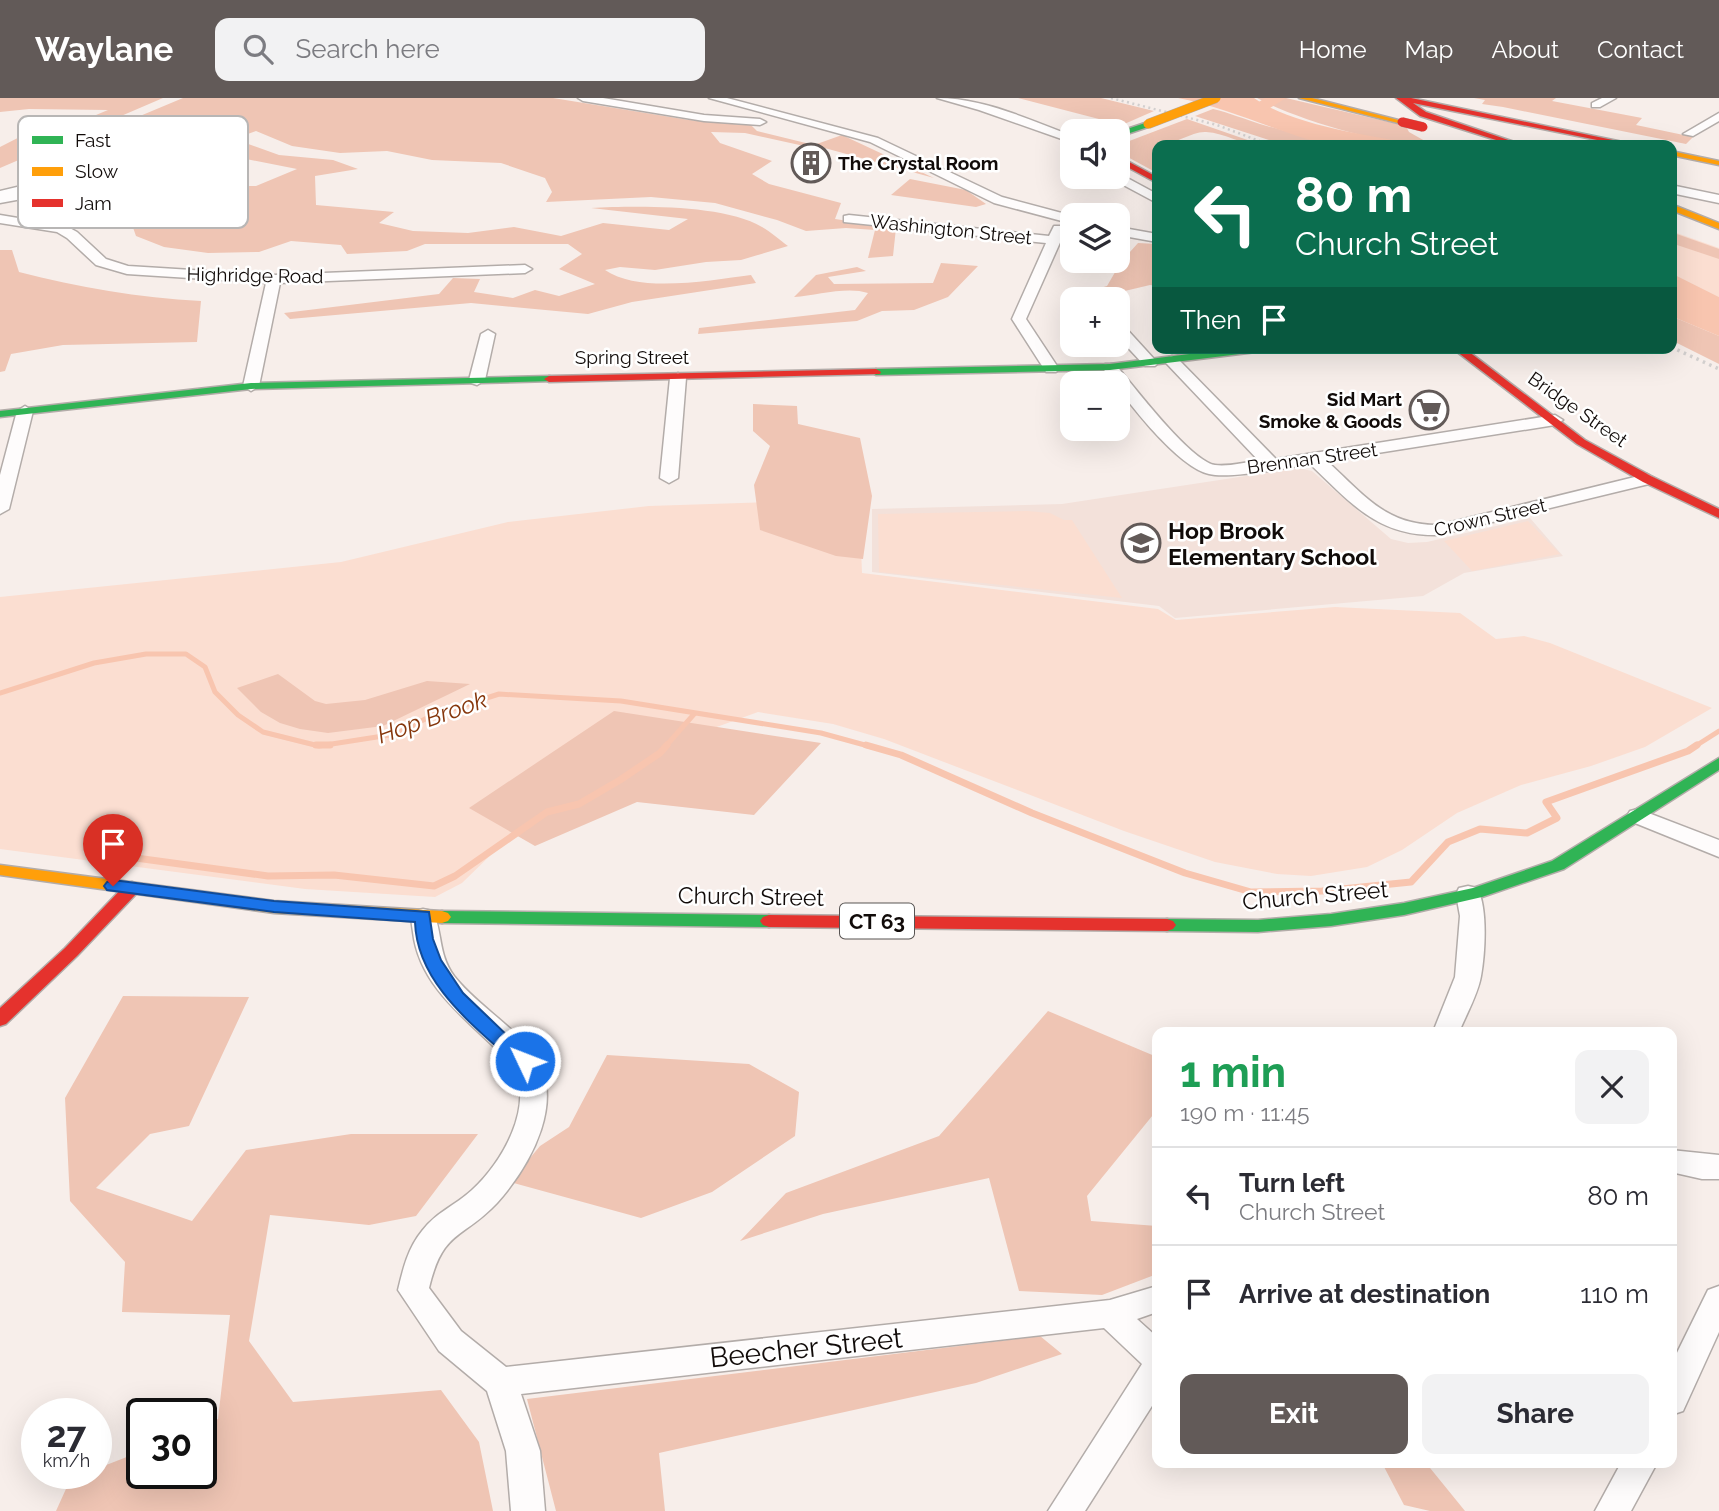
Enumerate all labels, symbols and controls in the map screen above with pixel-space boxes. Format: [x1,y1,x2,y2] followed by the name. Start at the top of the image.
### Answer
[215,18,705,81] search box
[35,30,173,69] text: Waylane
[239,30,277,68] icon: search
[295,34,440,64] text: Search here
[1299,35,1367,64] text: Home
[1405,35,1453,64] text: Map
[1491,35,1559,64] text: About
[1597,35,1684,64] text: Contact
[18,116,248,228] legend
[1060,119,1130,441] map controls
[1060,119,1130,189] button: sound
[75,129,111,151] text: Fast
[790,142,832,184] building icon: The Crystal Room
[838,152,998,174] place label: The Crystal Room
[75,160,119,182] text: Slow
[1295,166,1412,223] text: 80 m
[1180,168,1271,259] icon: left
[75,192,112,214] text: Jam
[1060,203,1130,273] button: layers
[869,210,1034,249] street label: Washington Street
[1295,225,1498,262] text: Church Street
[186,263,324,287] street label: Highridge Road
[1060,287,1130,357] button: +
[1255,301,1293,339] icon: arrive
[1180,305,1241,335] text: Then
[575,346,690,368] street label: Spring Street
[1524,367,1632,452] street label: Bridge Street
[1060,371,1130,441] button: −
[1259,388,1403,432] place label: Sid Mart Smoke & Goods
[1408,389,1450,431] supermarket icon: Sid Mart Smoke & Goods
[1245,438,1379,478] street label: Brennan Street
[1432,493,1549,541] street label: Crown Street
[1168,517,1377,570] place label: Hop Brook Elementary School
[1120,522,1162,564] school or university icon: Hop Brook Elementary School
[373,685,491,749] water label: Hop Brook
[83,814,143,886] pin
[94,825,132,863] icon: arrive
[1241,875,1389,915] street label: Church Street
[678,881,825,911] street label: Church Street
[840,904,914,938] road number: CT 63
[488,1024,562,1098] position arrow
[1180,1048,1286,1097] text: 1 min
[1575,1050,1649,1124] button: close
[1180,1099,1310,1126] text: 190 m · 11:45
[1239,1168,1345,1198] text: Turn left
[1180,1177,1218,1215] icon: left
[1587,1181,1649,1211] text: 80 m
[1239,1198,1385,1225] text: Church Street
[1180,1275,1218,1313] icon: arrive
[1239,1279,1490,1309] text: Arrive at destination
[1580,1279,1649,1309] text: 110 m
[708,1321,905,1375] street label: Beecher Street
[1180,1374,1408,1454] button: Exit
[1422,1374,1649,1454] button: Share
[126,1398,217,1489] speed limit sign: 30
[47,1414,86,1455] text: 27
[43,1450,90,1471] text: km/h

